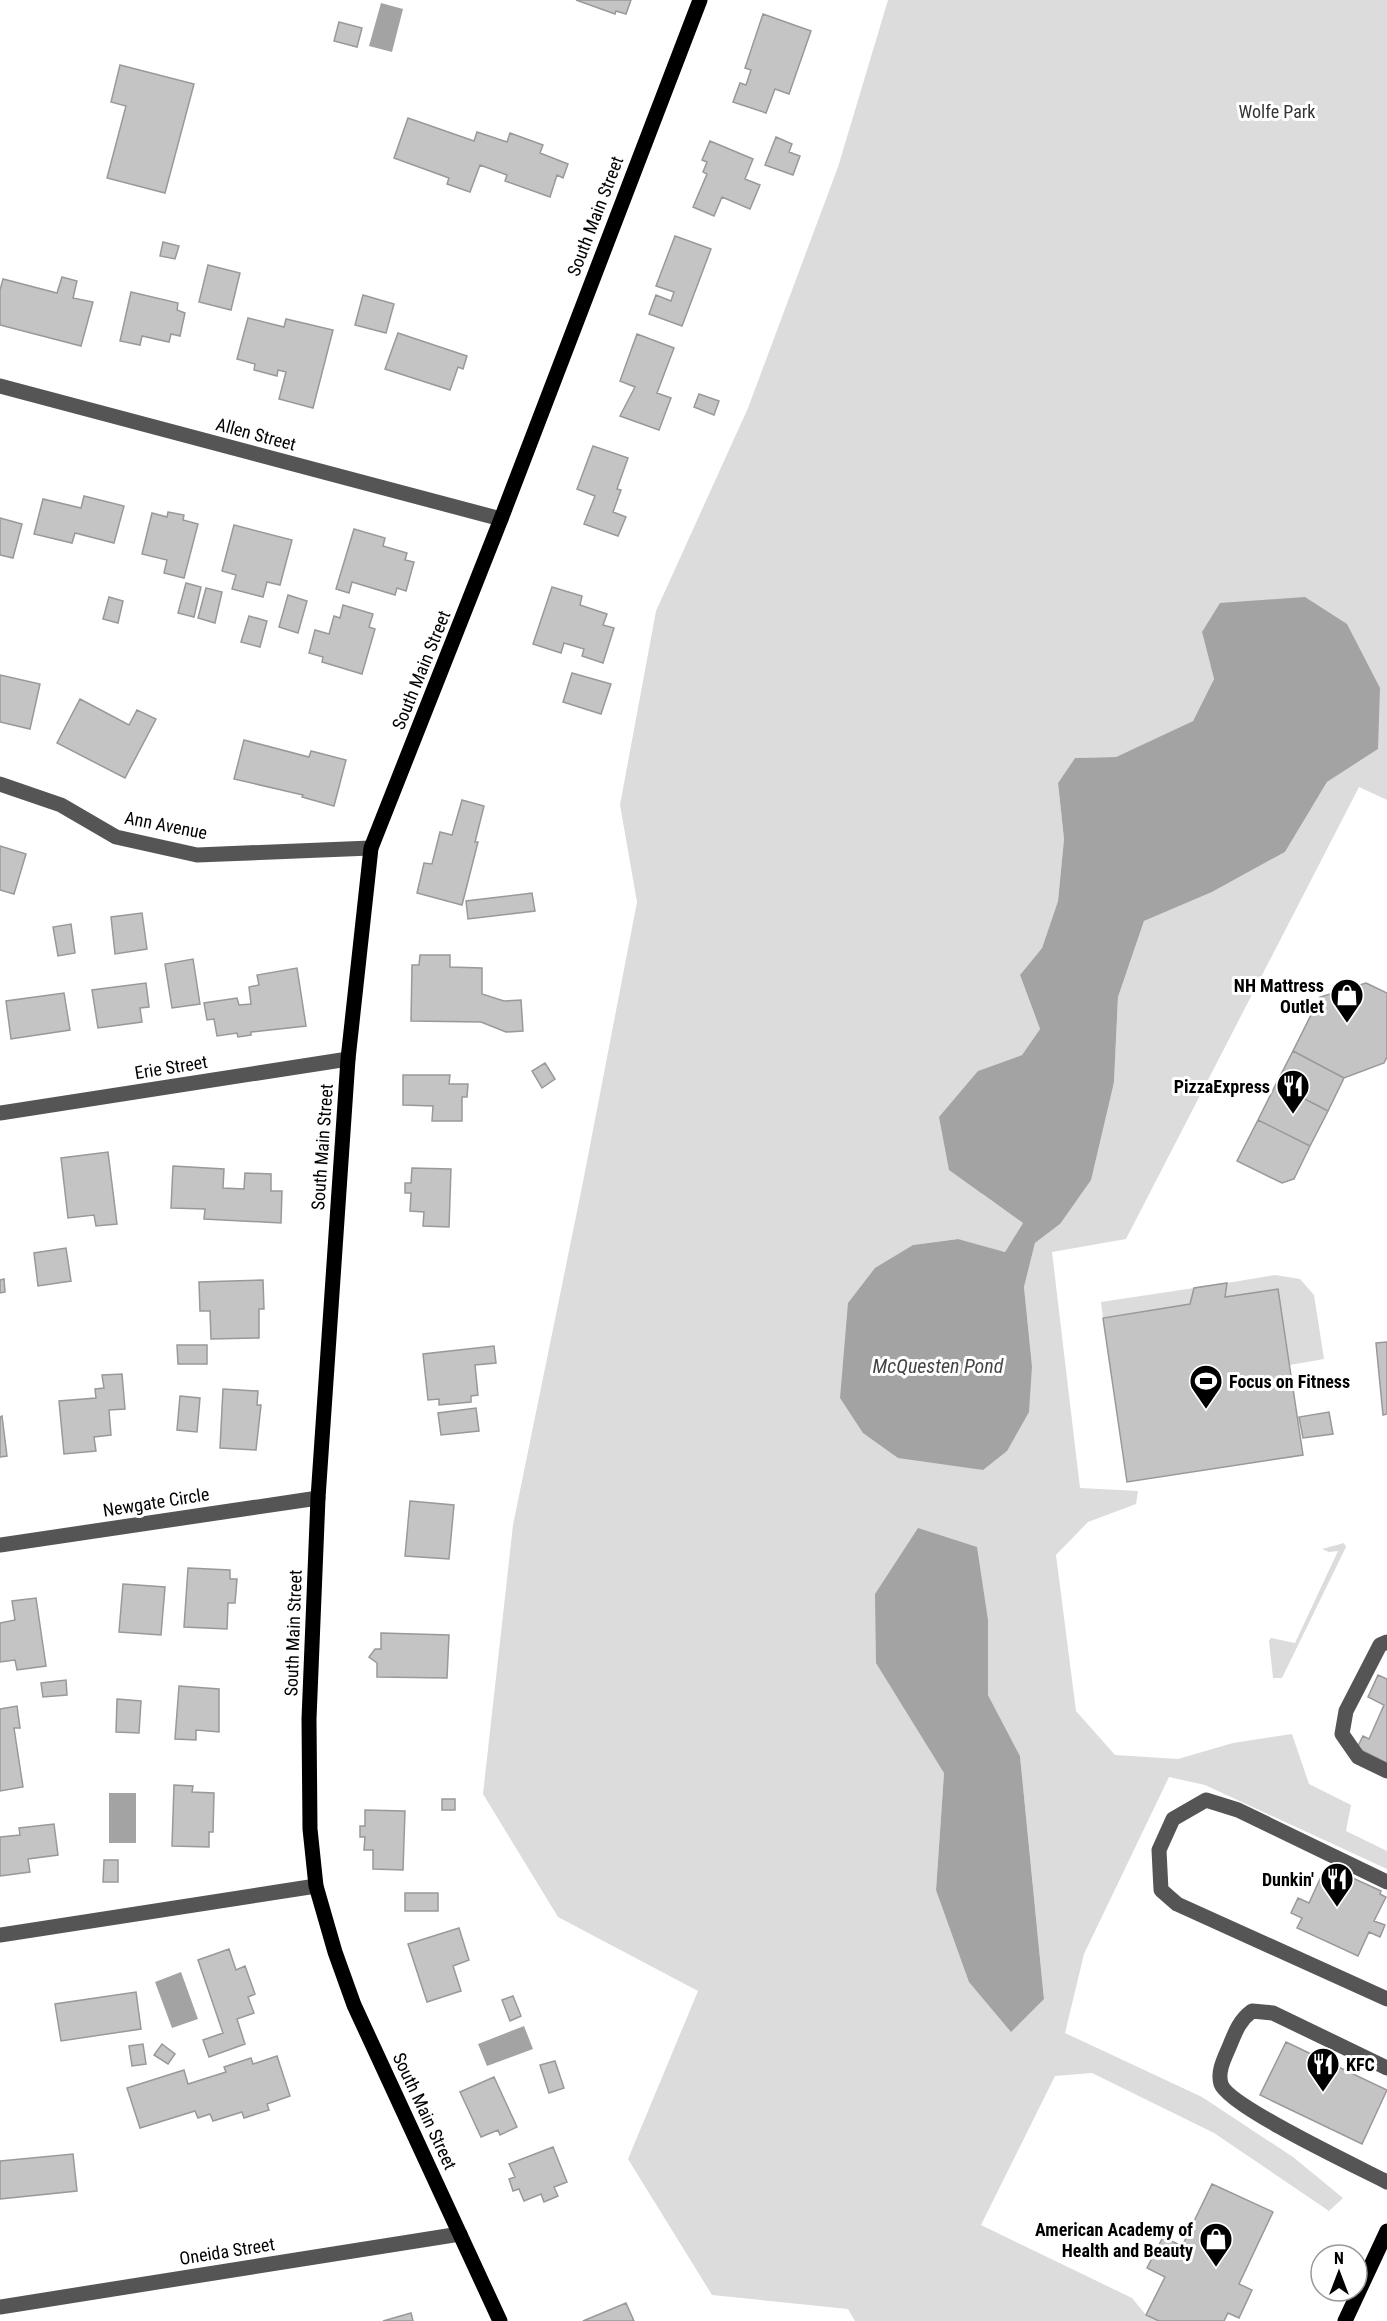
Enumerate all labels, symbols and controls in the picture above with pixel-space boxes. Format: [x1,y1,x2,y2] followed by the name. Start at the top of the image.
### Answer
[1239,101,1315,122] park label: Wolfe Park
[563,153,627,279] street label: South Main Street
[214,413,298,455] street label: Allen Street
[388,607,454,733] street label: South Main Street
[123,807,209,843] street label: Ann Avenue
[1234,975,1324,1017] place label: NH Mattress Outlet
[1329,977,1365,1024] shop icon: NH Mattress Outlet
[133,1051,209,1083] street label: Erie Street
[1275,1068,1311,1115] restaurant icon: PizzaExpress
[1174,1076,1270,1097] place label: PizzaExpress
[307,1083,337,1211] street label: South Main Street
[873,1354,1004,1378] water label: McQuesten Pond
[1188,1363,1224,1410] sports icon: Focus on Fitness
[1229,1371,1350,1392] place label: Focus on Fitness
[101,1483,211,1521] street label: Newgate Circle
[280,1569,306,1697] street label: South Main Street
[1319,1861,1355,1908] restaurant icon: Dunkin'
[1262,1869,1314,1890] place label: Dunkin'
[1305,2046,1341,2093] restaurant icon: KFC
[389,2049,461,2173] street label: South Main Street
[1346,2054,1375,2075] place label: KFC
[1035,2219,1193,2261] place label: American Academy of Health and Beauty
[1198,2221,1234,2268] shop icon: American Academy of Health and Beauty
[178,2233,276,2269] street label: Oneida Street
[1309,2243,1369,2303] north arrow
[1334,2249,1344,2268] text: N

